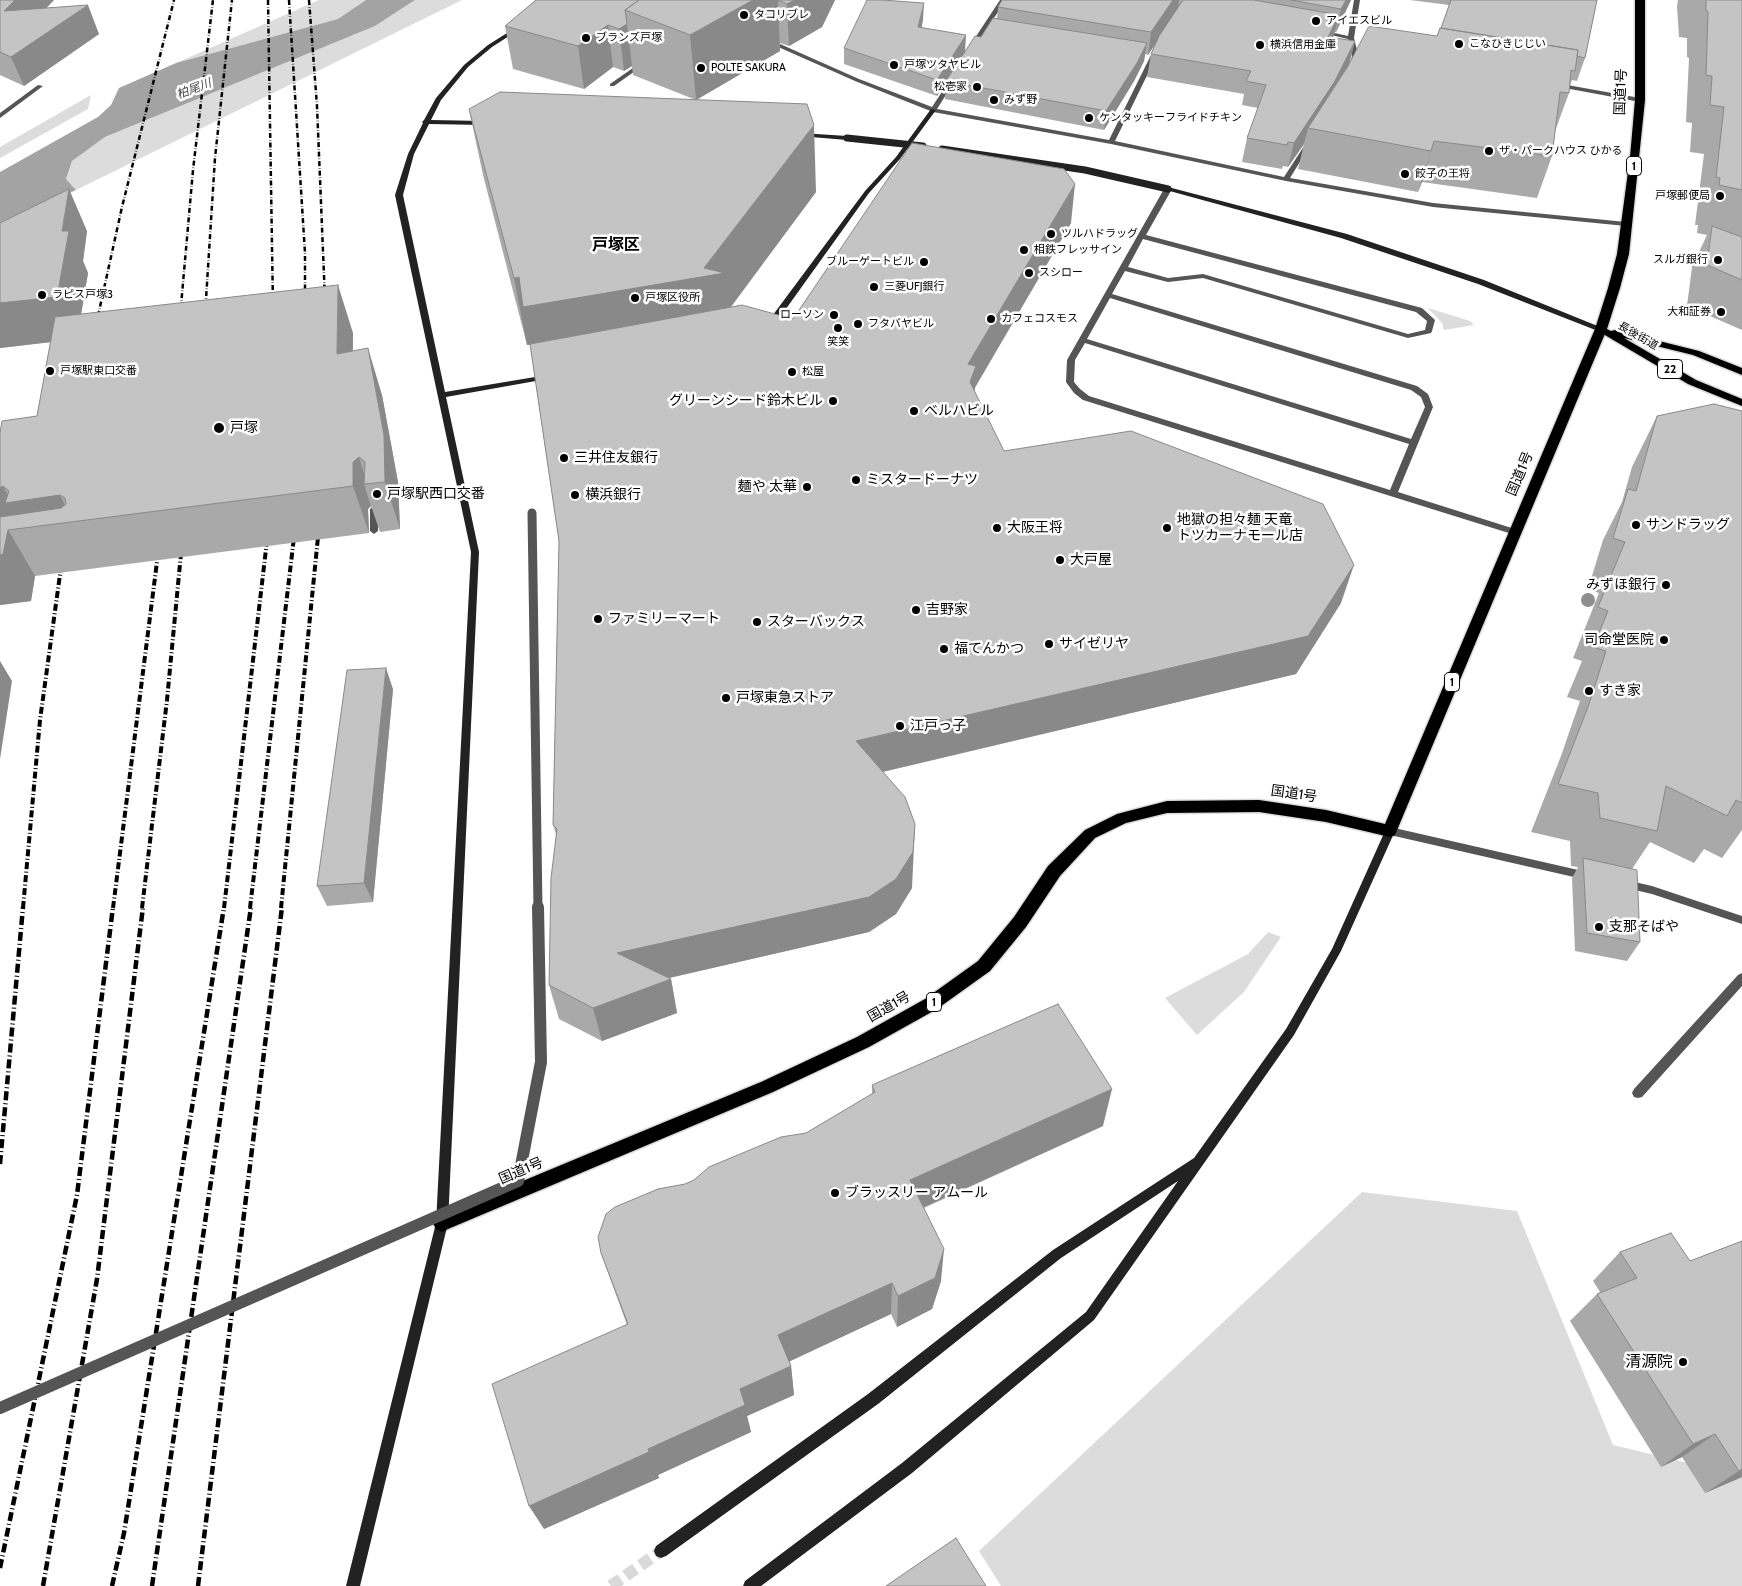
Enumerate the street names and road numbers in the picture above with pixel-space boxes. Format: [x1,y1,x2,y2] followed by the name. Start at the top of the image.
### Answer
[1612,68,1630,116] street label: 国道1号
[1626,157,1642,176] road number: 1
[1616,319,1660,353] street label: 長後街道
[1658,359,1682,378] road number: 22
[1503,449,1537,499] street label: 国道1号
[1444,672,1460,692] road number: 1
[1270,782,1318,806] street label: 国道1号
[865,988,913,1026] street label: 国道1号
[926,992,942,1012] road number: 1
[496,1154,546,1188] street label: 国道1号

